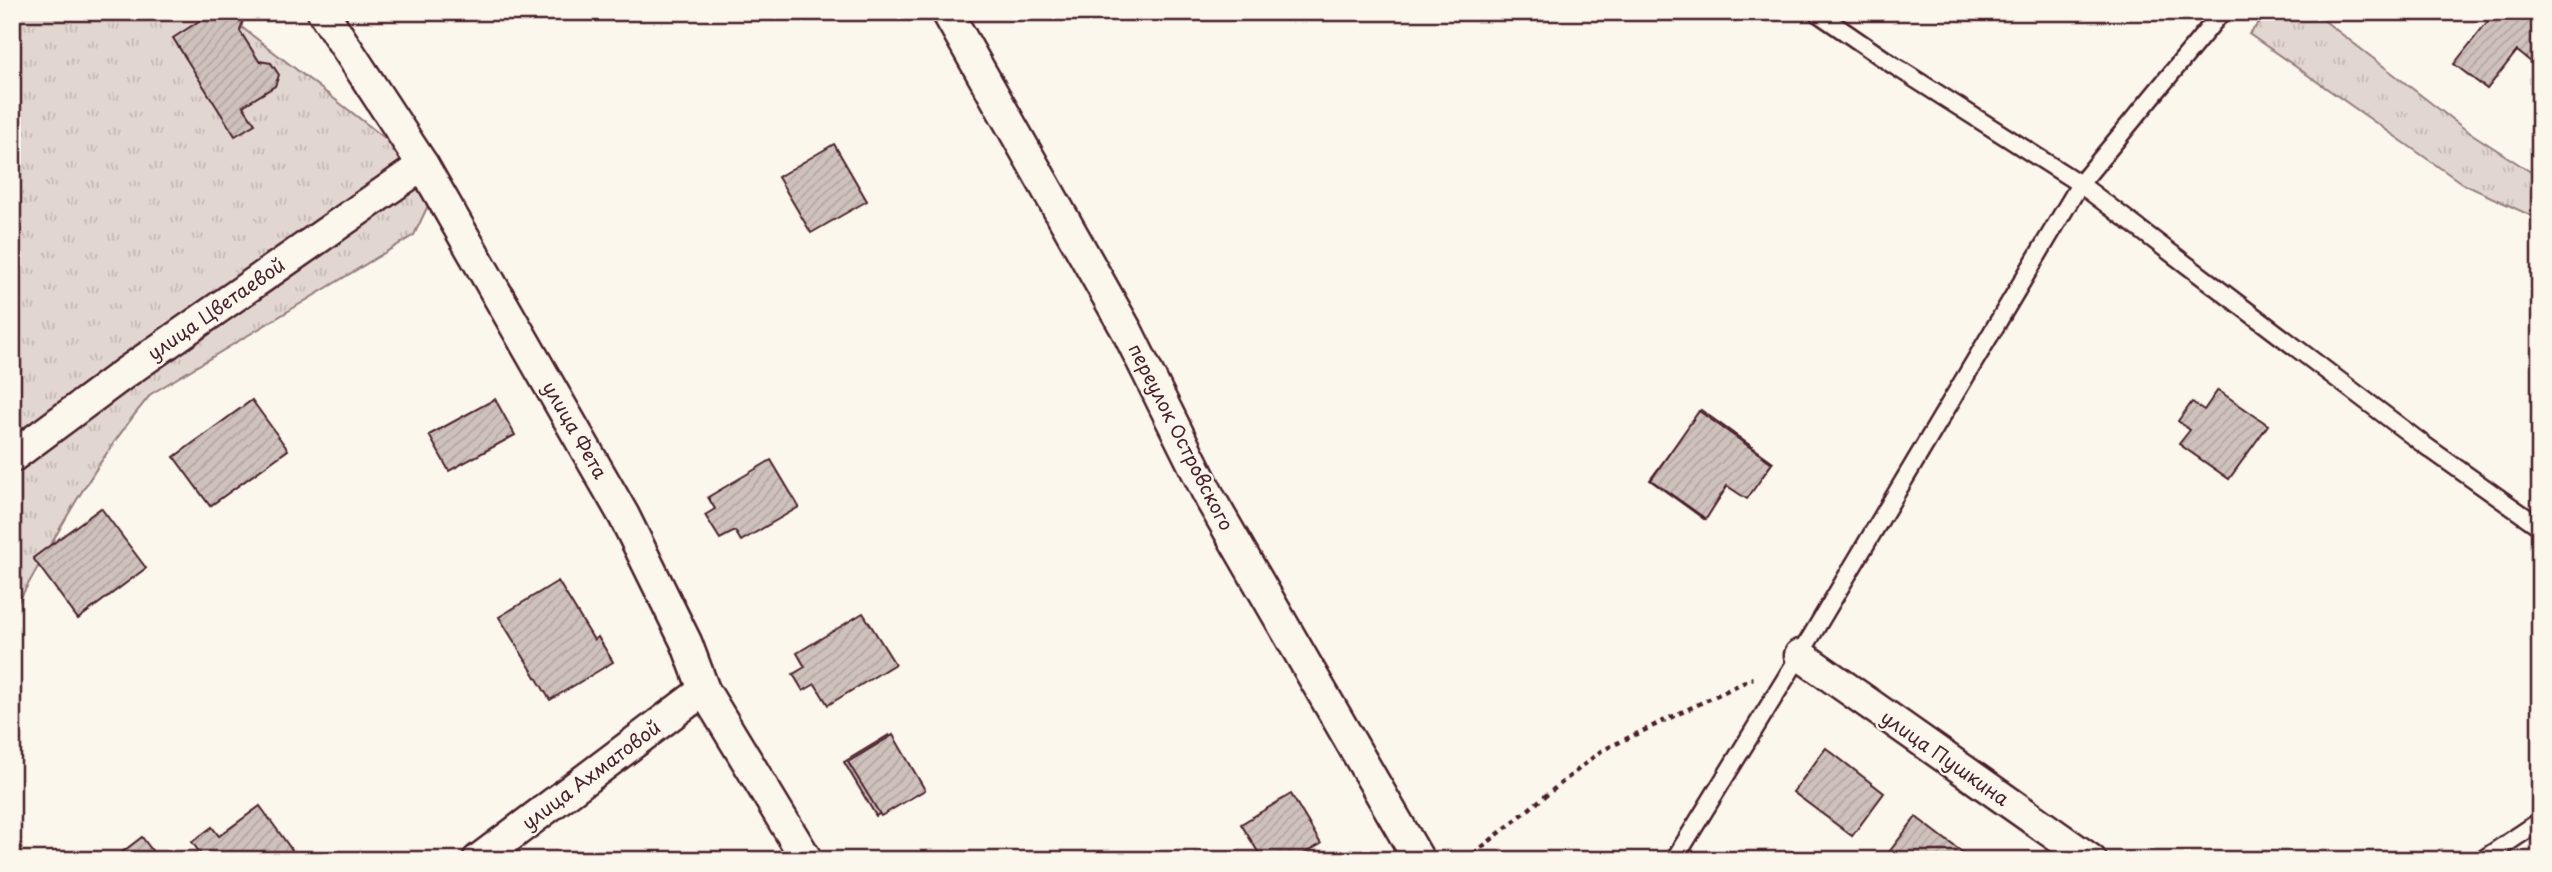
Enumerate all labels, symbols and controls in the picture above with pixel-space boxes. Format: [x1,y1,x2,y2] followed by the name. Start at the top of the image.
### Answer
[141,250,290,366] street label: улица Цветаевой
[1122,338,1241,535] street label: переулок Островского
[537,375,615,484] street label: улица Фета
[1876,702,2015,812] street label: улица Пушкина
[515,713,666,836] street label: улица Ахматовой

